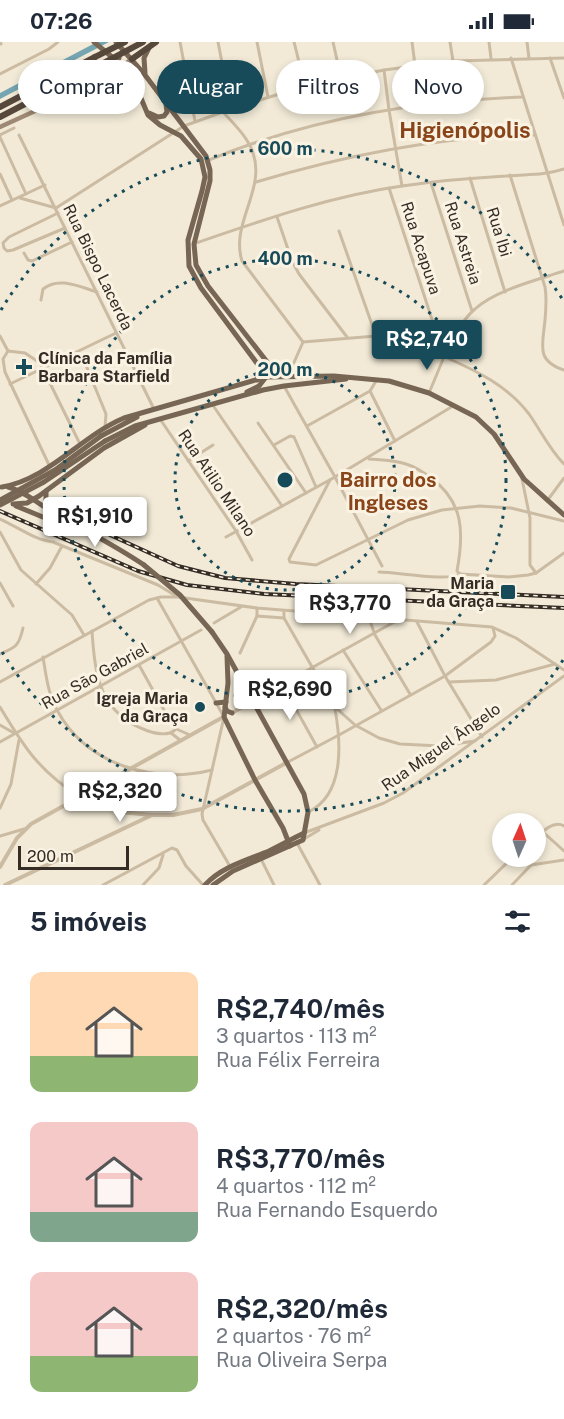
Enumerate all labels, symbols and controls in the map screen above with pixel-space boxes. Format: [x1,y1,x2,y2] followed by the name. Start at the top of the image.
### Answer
[30,8,92,34] text: 07:26
[18,60,145,114] chip: Comprar
[157,60,264,114] chip: Alugar
[276,60,380,114] chip: Filtros
[392,60,484,114] chip: Novo
[399,117,531,143] district label: Higienópolis
[257,138,313,159] text: 600 m
[397,199,445,297] street label: Rua Acapuva
[441,199,485,287] street label: Rua Astreia
[59,201,137,333] street label: Rua Bispo Lacerda
[482,205,516,259] street label: Rua Ibi
[257,248,313,269] text: 400 m
[372,320,482,371] pin: R$2,740
[386,327,468,351] text: R$2,740
[38,349,172,386] place label: Clínica da Família Barbara Starfield
[15,358,33,376] marker: Clínica da Família Barbara Starfield
[258,359,312,380] text: 200 m
[174,426,260,540] street label: Rua Atilio Milano
[340,468,436,515] district label: Bairro dos Ingleses
[275,470,295,490] centre of rings
[40,497,150,548] pin: R$1,910
[57,504,133,528] text: R$1,910
[426,574,494,611] place label: Maria da Graça
[499,583,517,601] marker: Maria da Graça
[295,584,405,635] pin: R$3,770
[309,591,391,615] text: R$3,770
[38,639,152,713] street label: Rua São Gabriel
[235,670,345,721] pin: R$2,690
[248,677,332,701] text: R$2,690
[96,689,188,726] place label: Igreja Maria da Graça
[377,698,504,795] street label: Rua Miguel Ângelo
[193,700,207,714] marker: Igreja Maria da Graça
[65,772,175,823] pin: R$2,320
[78,779,162,803] text: R$2,320
[492,813,546,867] north arrow
[492,813,546,867] map controls
[18,843,129,870] scale bar
[27,847,74,866] text: 200 m
[501,905,534,938] icon: filters
[30,906,147,937] text: 5 imóveis
[216,993,385,1024] text: R$2,740/mês
[78,996,150,1068] icon: home
[216,1024,377,1048] text: 3 quartos · 113 m²
[216,1048,380,1072] text: Rua Félix Ferreira
[216,1143,385,1174] text: R$3,770/mês
[78,1146,150,1218] icon: home
[216,1174,376,1198] text: 4 quartos · 112 m²
[216,1198,438,1222] text: Rua Fernando Esquerdo
[216,1293,388,1324] text: R$2,320/mês
[78,1296,150,1368] icon: home
[216,1324,371,1348] text: 2 quartos · 76 m²
[216,1348,387,1372] text: Rua Oliveira Serpa

